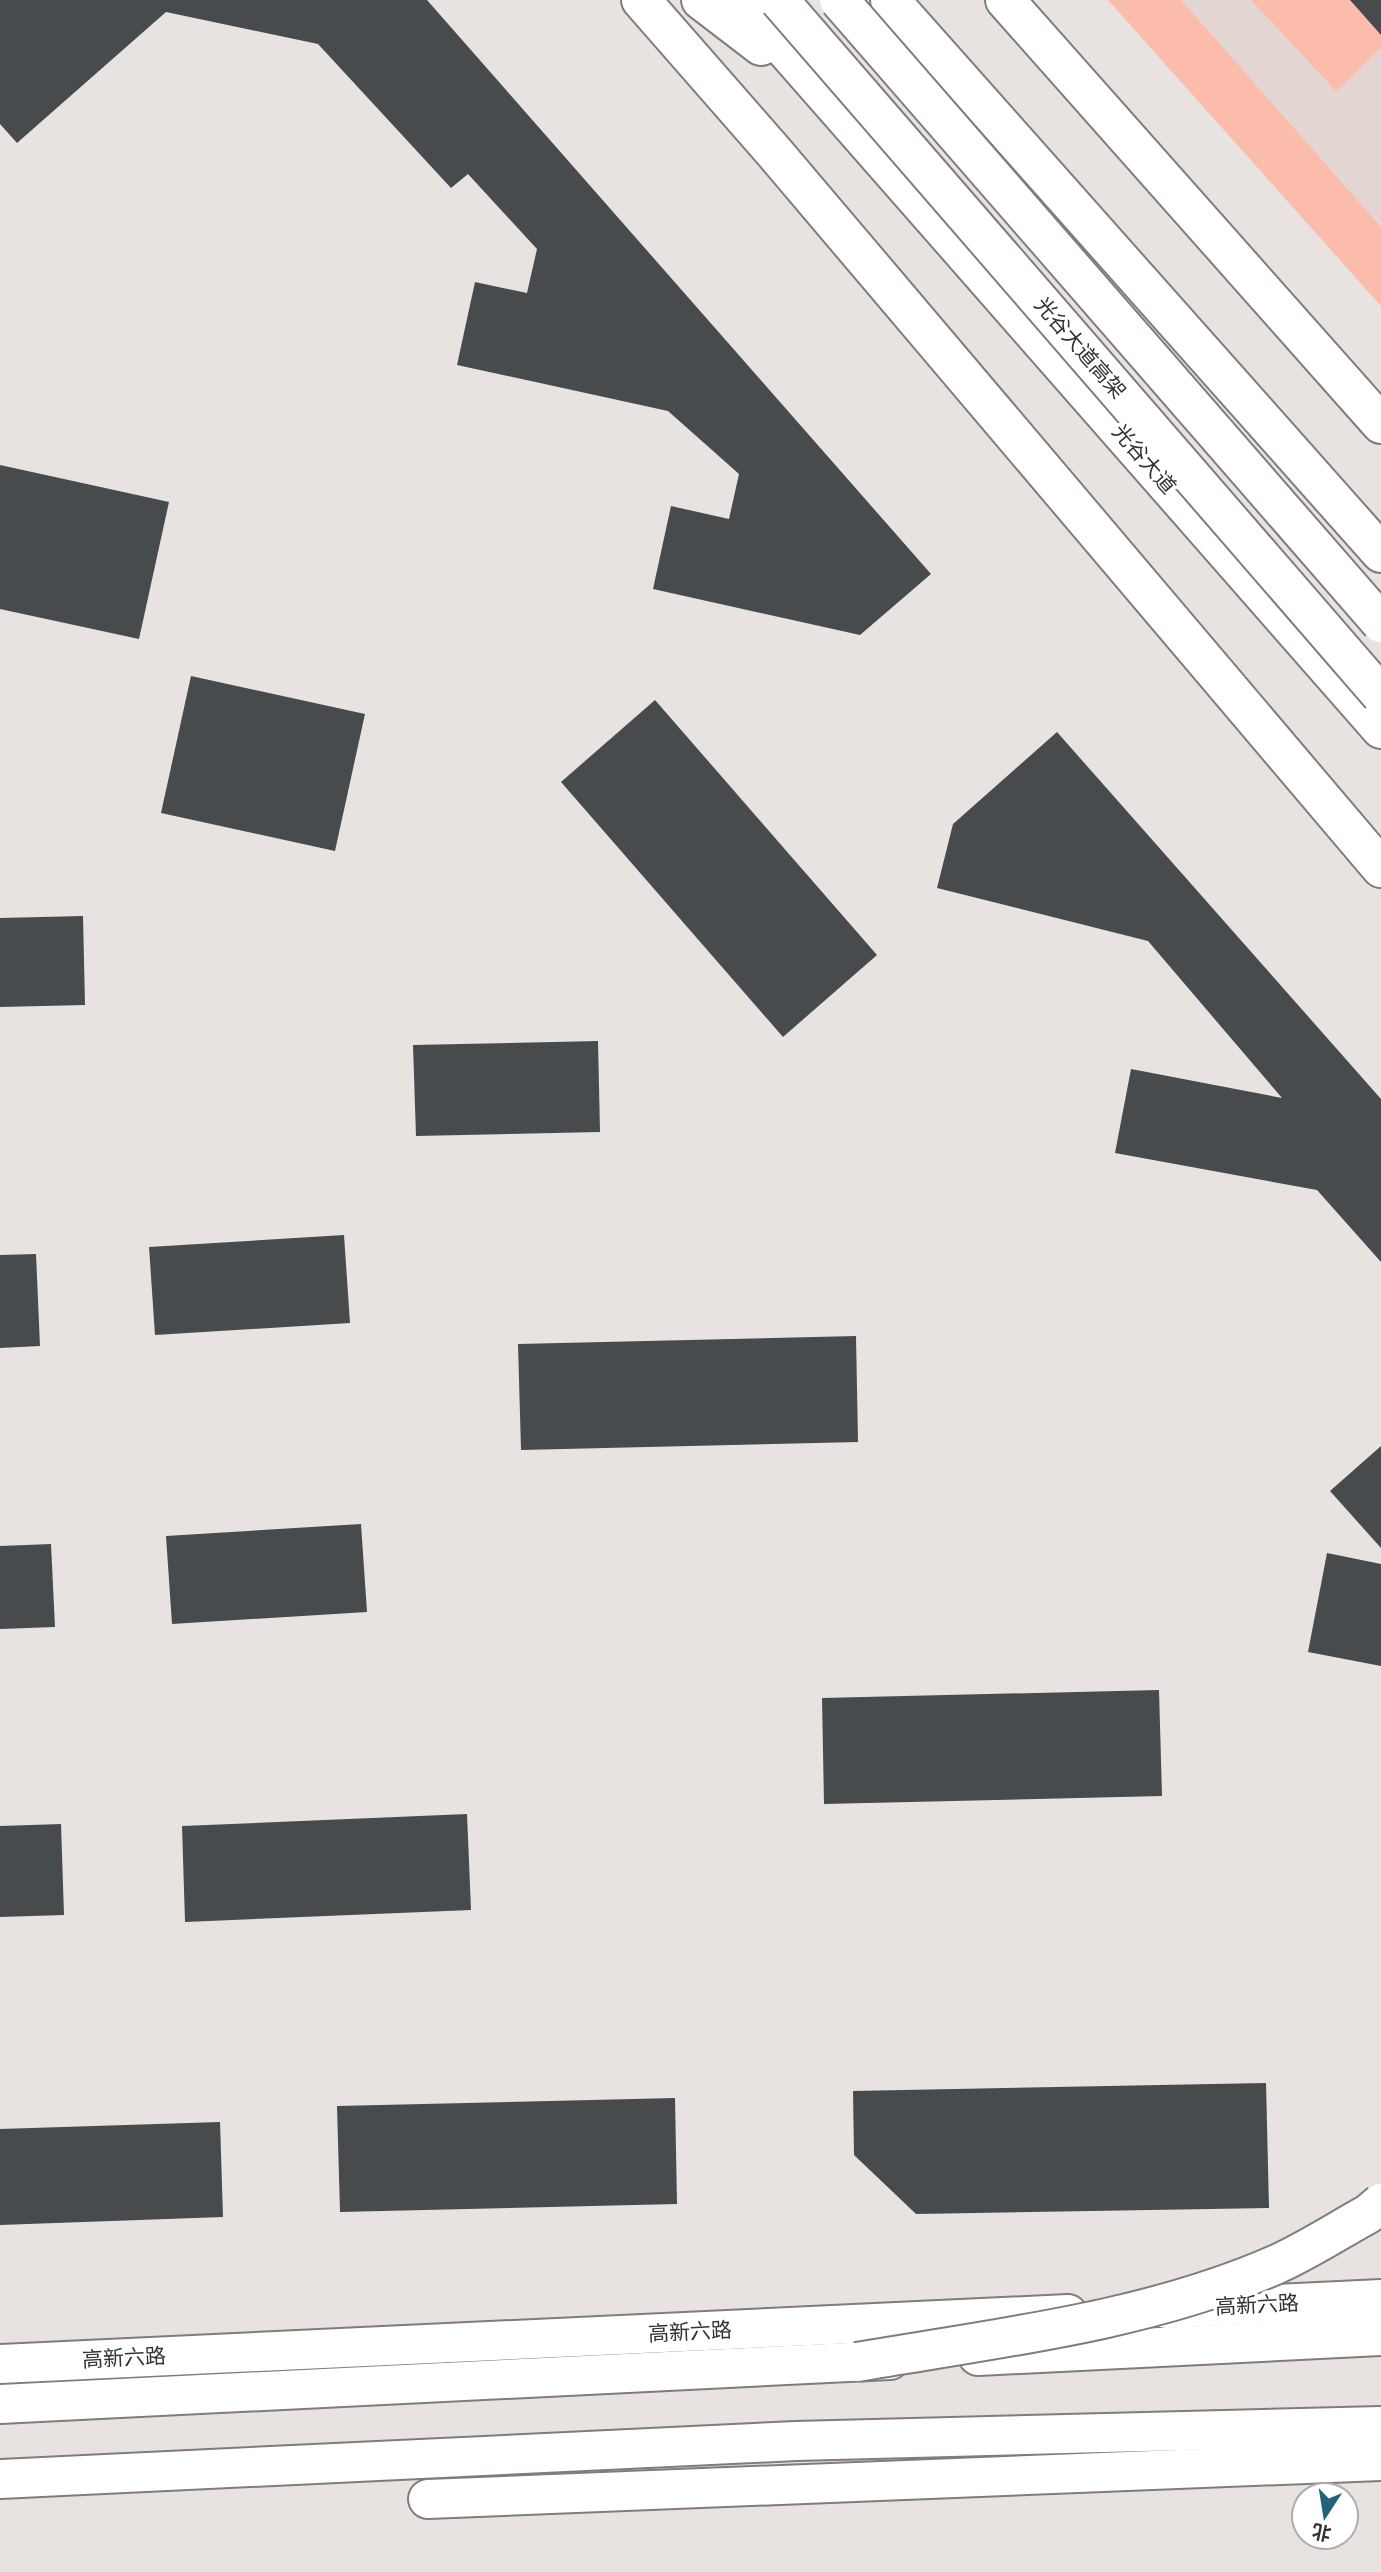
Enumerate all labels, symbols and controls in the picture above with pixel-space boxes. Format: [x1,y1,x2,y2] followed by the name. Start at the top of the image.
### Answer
[1029,291,1133,404] street label: 光谷大道高架
[1107,417,1183,499] street label: 光谷大道
[1214,2288,1300,2320] street label: 高新六路
[647,2315,733,2347] street label: 高新六路
[81,2341,167,2373] street label: 高新六路
[1290,2481,1360,2551] north arrow
[1309,2519,1333,2547] text: 北

